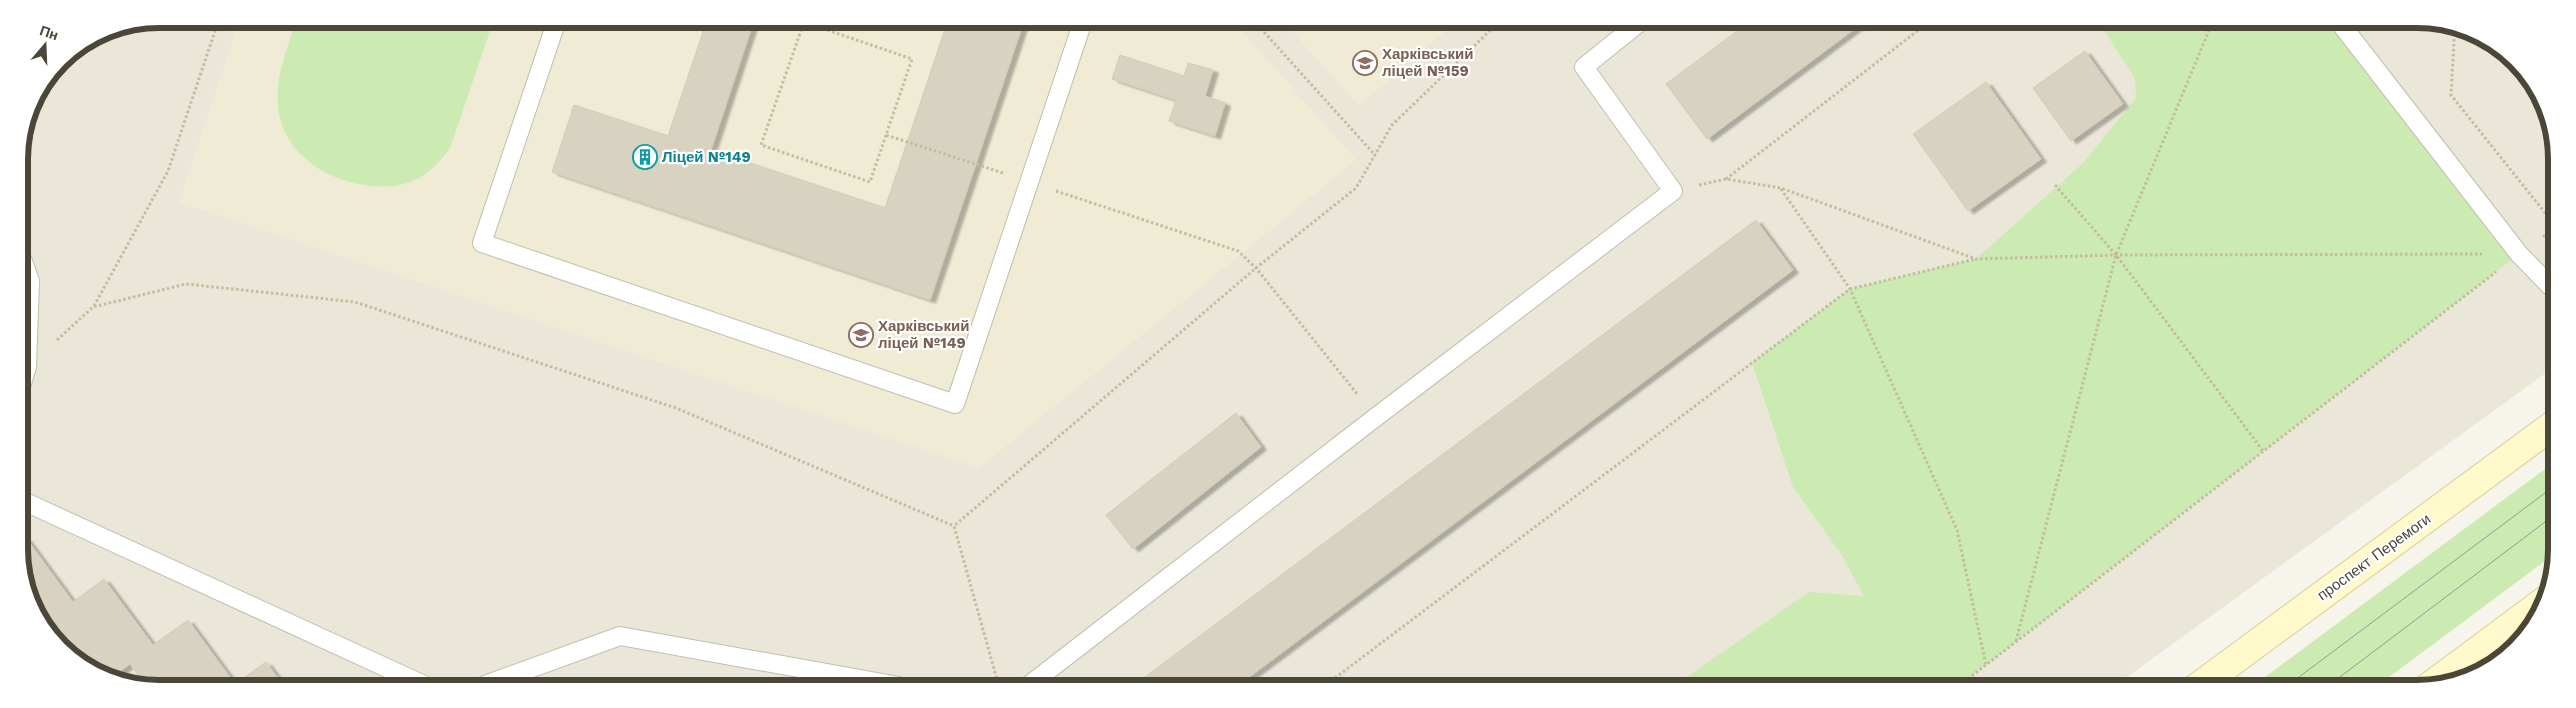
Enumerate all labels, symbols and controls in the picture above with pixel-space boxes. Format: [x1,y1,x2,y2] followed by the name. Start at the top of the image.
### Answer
[20,20,70,70] north arrow
[38,22,61,43] text: Пн
[1382,45,1474,80] place label: Харківський ліцей №159
[1352,50,1378,76] school or university icon: Харківський ліцей №159
[632,144,658,170] building icon: Ліцей №149
[662,148,751,166] place label: Ліцей №149
[878,317,970,352] place label: Харківський ліцей №149
[848,322,874,348] school or university icon: Харківський ліцей №149
[2314,510,2434,604] street label: проспект Перемоги

